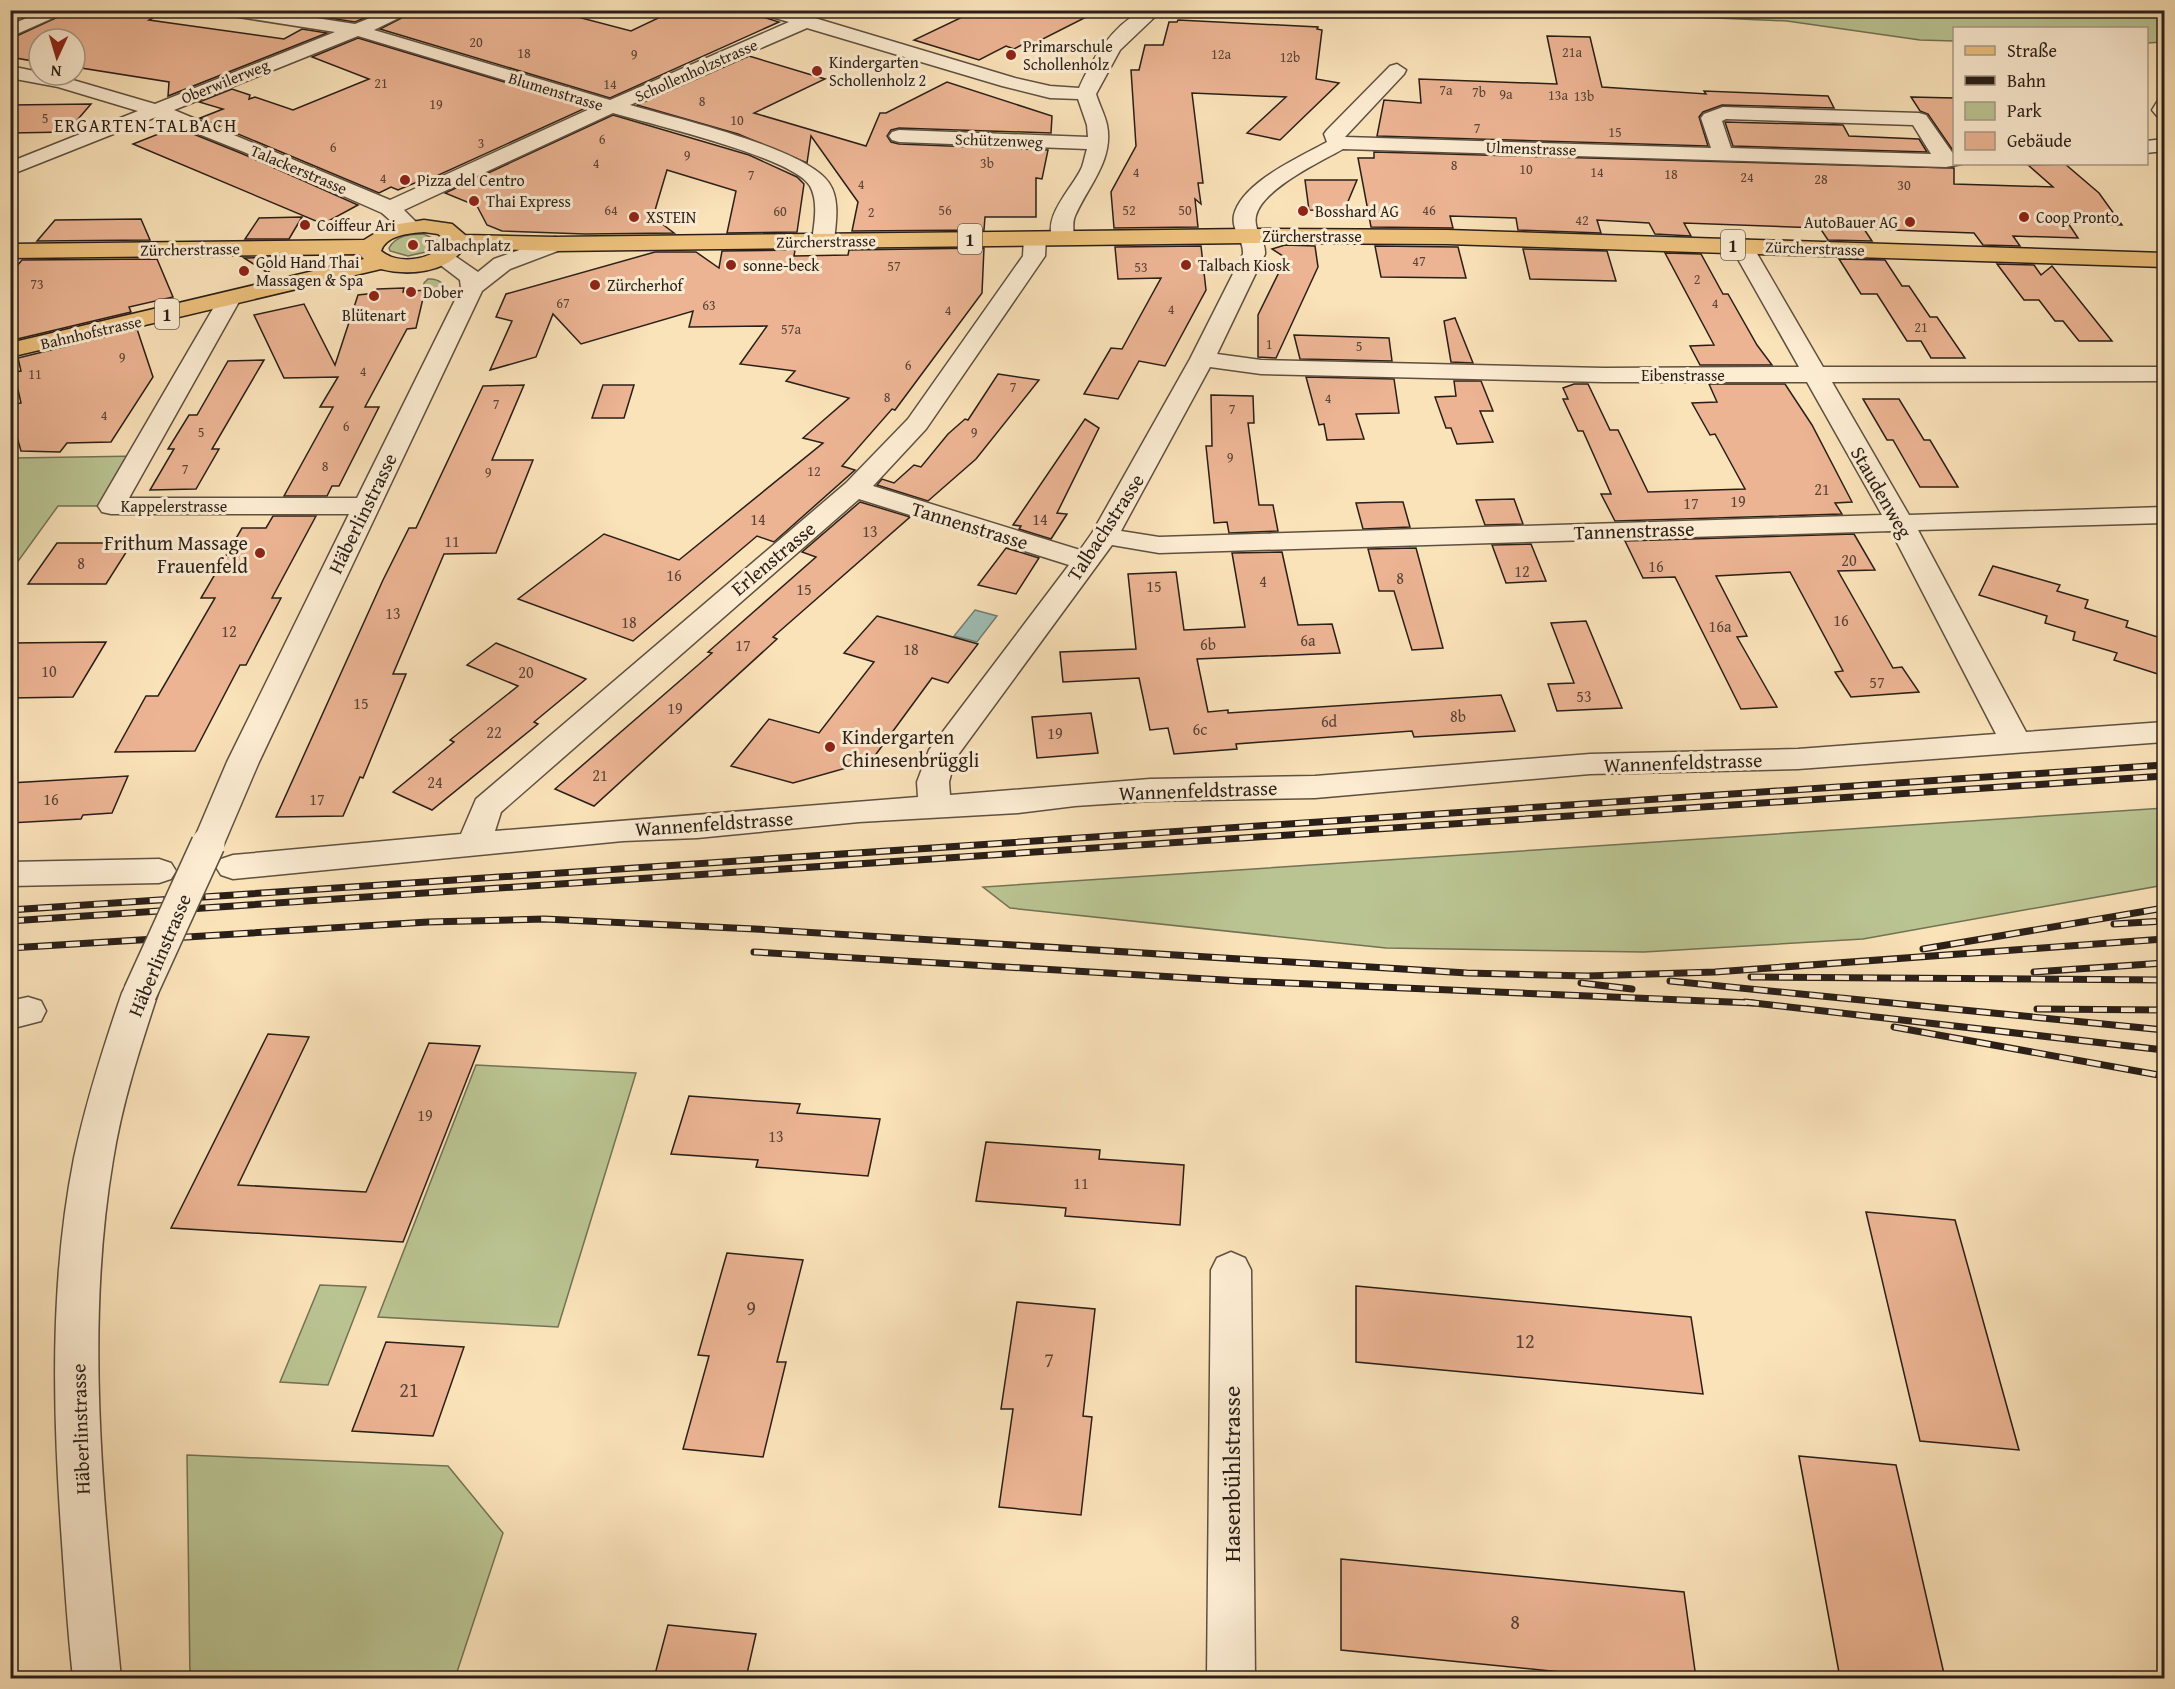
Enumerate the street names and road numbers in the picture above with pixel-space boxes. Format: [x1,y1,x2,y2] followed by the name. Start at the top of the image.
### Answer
[631,32,761,108] street label: Schollenholzstrasse
[177,52,273,110] street label: Oberwilerweg
[506,65,606,117] street label: Blumenstrasse
[955,126,1043,154] street label: Schützenweg
[1485,134,1577,162] street label: Ulmenstrasse
[247,138,351,200] street label: Talackerstrasse
[958,224,982,254] road number: 1
[1262,224,1362,248] street label: Zürcherstrasse
[776,228,876,254] street label: Zürcherstrasse
[1721,230,1745,260] road number: 1
[1765,234,1865,262] street label: Zürcherstrasse
[140,236,240,262] street label: Zürcherstrasse
[155,299,179,329] road number: 1
[38,309,144,355] street label: Bahnhofstrasse
[1641,363,1725,387] street label: Eibenstrasse
[1844,441,1920,543] street label: Staudenweg
[320,448,404,578] street label: Häberlinstrasse
[1059,468,1151,586] street label: Talbachstrasse
[908,493,1032,557] street label: Tannenstrasse
[121,494,227,518] street label: Kappelerstrasse
[1573,513,1695,547] street label: Tannenstrasse
[724,514,822,602] street label: Erlenstrasse
[1603,745,1763,779] street label: Wannenfeldstrasse
[1118,773,1278,807] street label: Wannenfeldstrasse
[634,803,794,843] street label: Wannenfeldstrasse
[120,889,198,1021] street label: Häberlinstrasse
[63,1363,97,1495] street label: Häberlinstrasse
[1214,1386,1249,1562] street label: Hasenbühlstrasse

